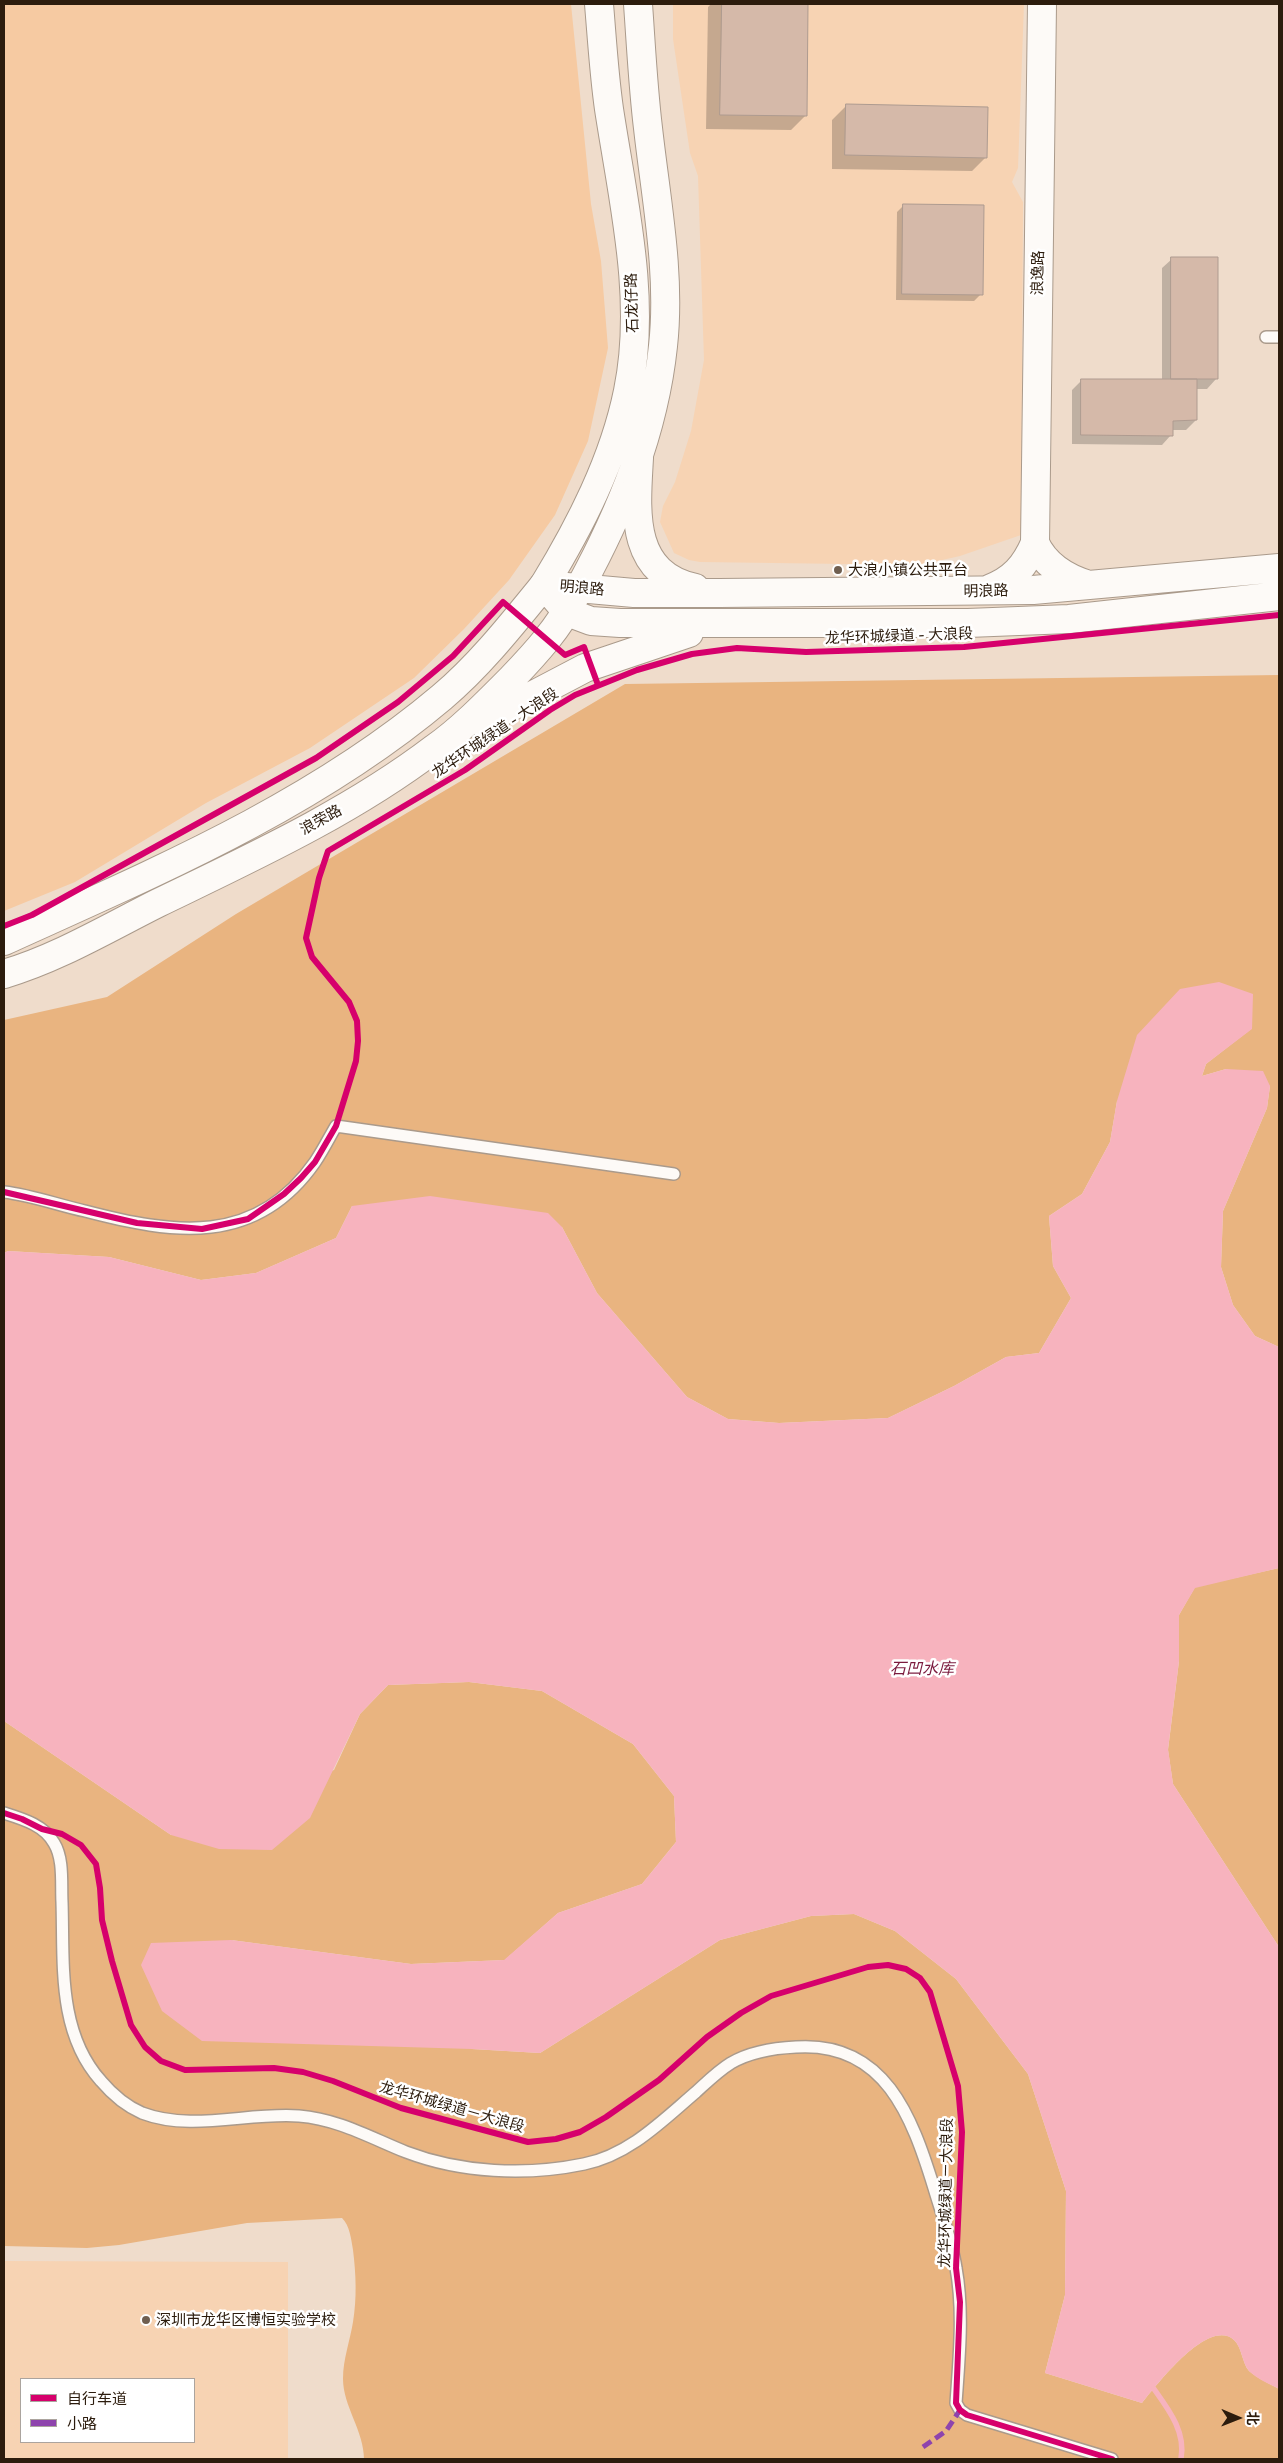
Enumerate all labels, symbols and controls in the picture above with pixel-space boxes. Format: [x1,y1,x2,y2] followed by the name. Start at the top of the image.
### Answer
[1029,250,1047,296] street label: 浪逸路
[622,273,642,333] street label: 石龙仔路
[848,561,968,579] place label: 大浪小镇公共平台
[832,564,844,576] marker: 大浪小镇公共平台
[559,577,605,599] street label: 明浪路
[963,582,1009,600] street label: 明浪路
[825,624,973,648] street label: 龙华环城绿道 - 大浪段
[429,684,561,782] street label: 龙华环城绿道 - 大浪段
[297,801,345,839] street label: 浪荣路
[890,1659,954,1679] water label: 石凹水库
[377,2078,527,2136] street label: 龙华环城绿道－大浪段
[936,2118,956,2268] street label: 龙华环城绿道－大浪段
[156,2311,336,2329] place label: 深圳市龙华区博恒实验学校
[140,2314,152,2326] marker: 深圳市龙华区博恒实验学校
[20,2378,195,2443] legend
[67,2389,127,2407] text: 自行车道
[1213,2393,1263,2443] north arrow
[1245,2411,1262,2425] text: 北
[67,2414,97,2432] text: 小路

